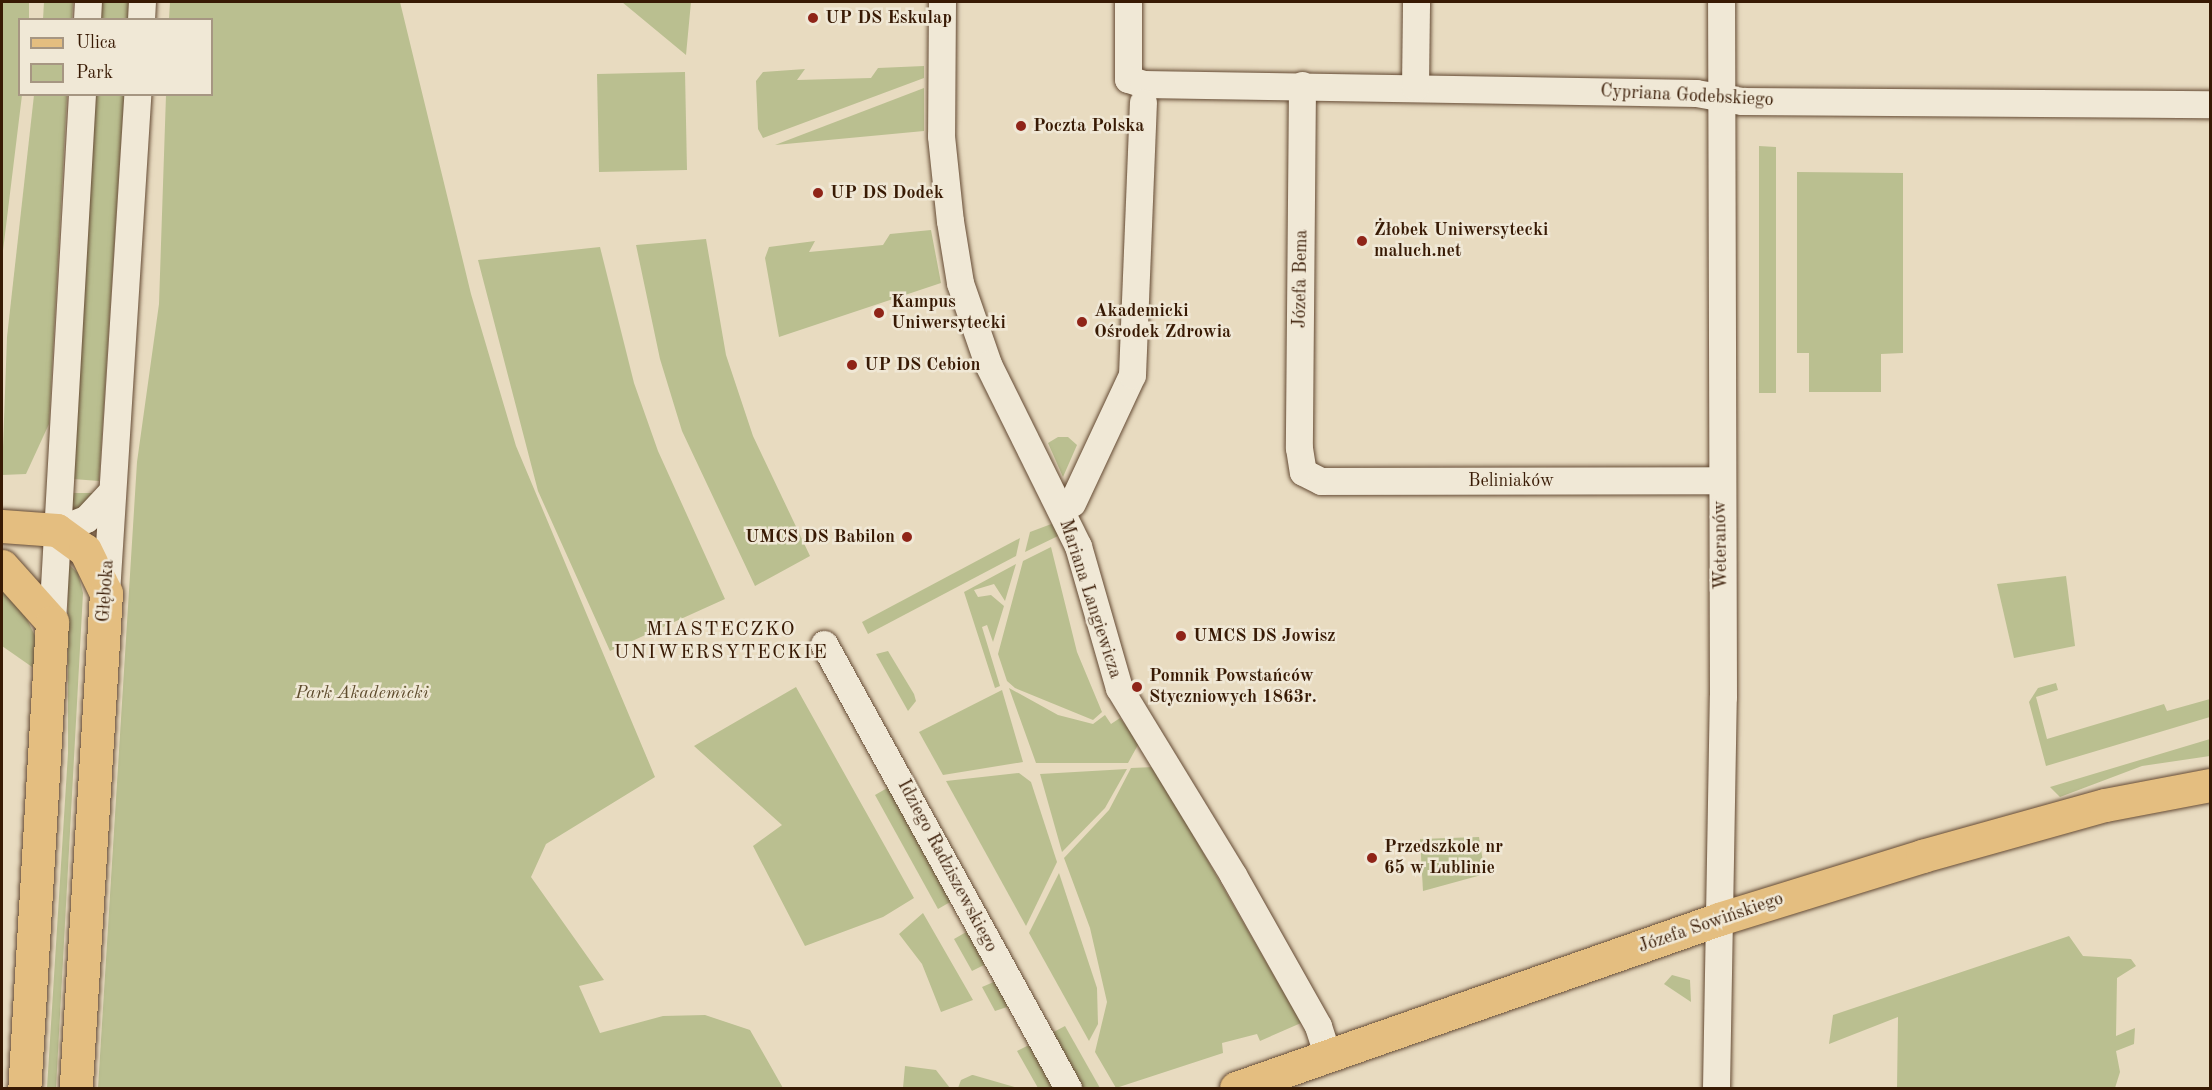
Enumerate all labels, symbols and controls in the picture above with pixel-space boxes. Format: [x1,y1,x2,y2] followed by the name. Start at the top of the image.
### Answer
[825,7,952,29] place label: UP DS Eskulap
[806,11,820,25] marker: UP DS Eskulap
[18,18,213,96] legend
[76,34,117,52] text: Ulica
[76,64,113,82] text: Park
[1600,81,1774,111] street label: Cypriana Godebskiego
[1033,115,1144,137] place label: Poczta Polska
[1014,119,1028,133] marker: Poczta Polska
[830,182,944,204] place label: UP DS Dodek
[811,186,825,200] marker: UP DS Dodek
[1374,220,1548,262] place label: Żłobek Uniwersytecki maluch.net
[1289,230,1313,328] street label: Józefa Bema
[1355,234,1369,248] marker: Żłobek Uniwersytecki maluch.net
[891,292,1006,334] place label: Kampus Uniwersytecki
[1094,301,1231,344] place label: Akademicki Ośrodek Zdrowia
[872,306,886,320] marker: Kampus Uniwersytecki
[1075,315,1089,329] marker: Akademicki Ośrodek Zdrowia
[864,354,981,376] place label: UP DS Cebion
[845,358,859,372] marker: UP DS Cebion
[1468,470,1554,492] street label: Beliniaków
[1709,500,1733,590] street label: Weteranów
[1054,517,1126,681] street label: Mariana Langiewicza
[745,526,895,548] place label: UMCS DS Babilon
[900,530,914,544] marker: UMCS DS Babilon
[93,559,119,623] street label: Głęboka
[614,618,828,665] district label: MIASTECZKO UNIWERSYTECKIE
[1193,625,1336,647] place label: UMCS DS Jowisz
[1174,629,1188,643] marker: UMCS DS Jowisz
[1149,666,1317,708] place label: Pomnik Powstańców Styczniowych 1863r.
[1130,680,1144,694] marker: Pomnik Powstańców Styczniowych 1863r.
[295,682,429,704] park label: Park Akademicki
[892,776,1002,956] street label: Idziego Radziszewskiego
[1384,837,1503,880] place label: Przedszkole nr 65 w Lublinie
[1365,851,1379,865] marker: Przedszkole nr 65 w Lublinie
[1636,888,1786,958] street label: Józefa Sowińskiego

